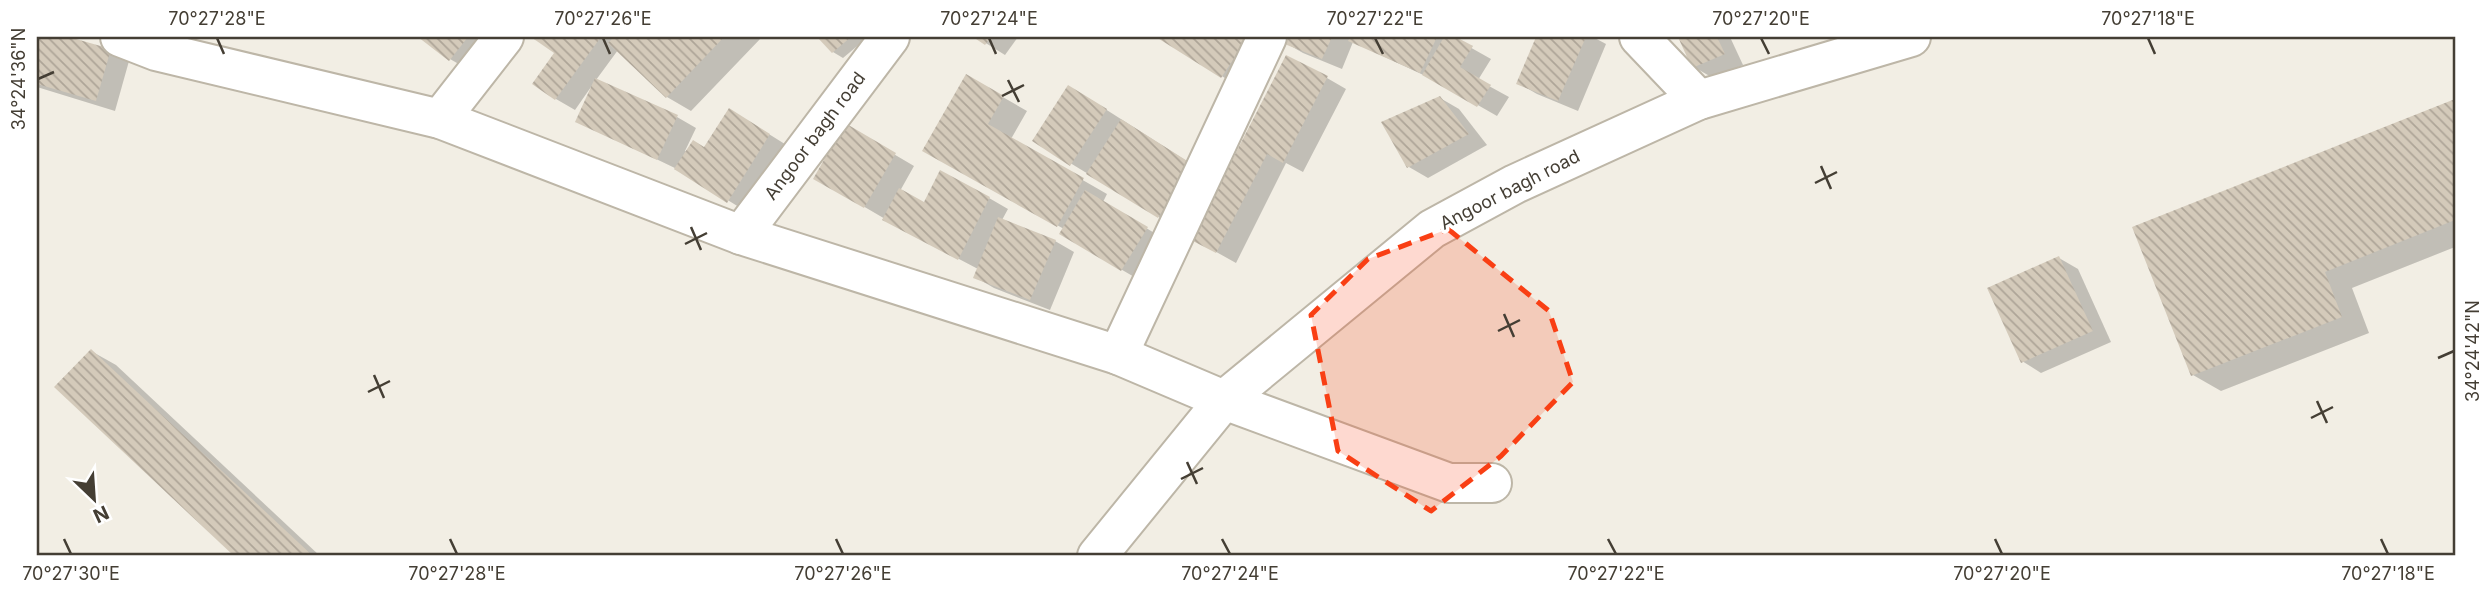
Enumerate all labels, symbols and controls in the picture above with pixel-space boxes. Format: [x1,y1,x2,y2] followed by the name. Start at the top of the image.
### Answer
[168,8,266,29] text: 70°27'28"E
[554,8,652,29] text: 70°27'26"E
[940,8,1038,29] text: 70°27'24"E
[1326,8,1424,29] text: 70°27'22"E
[1712,8,1810,29] text: 70°27'20"E
[2101,8,2195,29] text: 70°27'18"E
[8,28,29,130] text: 34°24'36"N
[760,68,869,204] street label: Angoor bagh road
[1436,145,1583,234] street label: Angoor bagh road
[2462,300,2483,402] text: 34°24'42"N
[60,463,130,534] north arrow
[90,500,112,527] text: N
[22,563,120,584] text: 70°27'30"E
[408,563,506,584] text: 70°27'28"E
[794,563,892,584] text: 70°27'26"E
[1181,563,1279,584] text: 70°27'24"E
[1567,563,1665,584] text: 70°27'22"E
[1953,563,2051,584] text: 70°27'20"E
[2341,563,2435,584] text: 70°27'18"E

